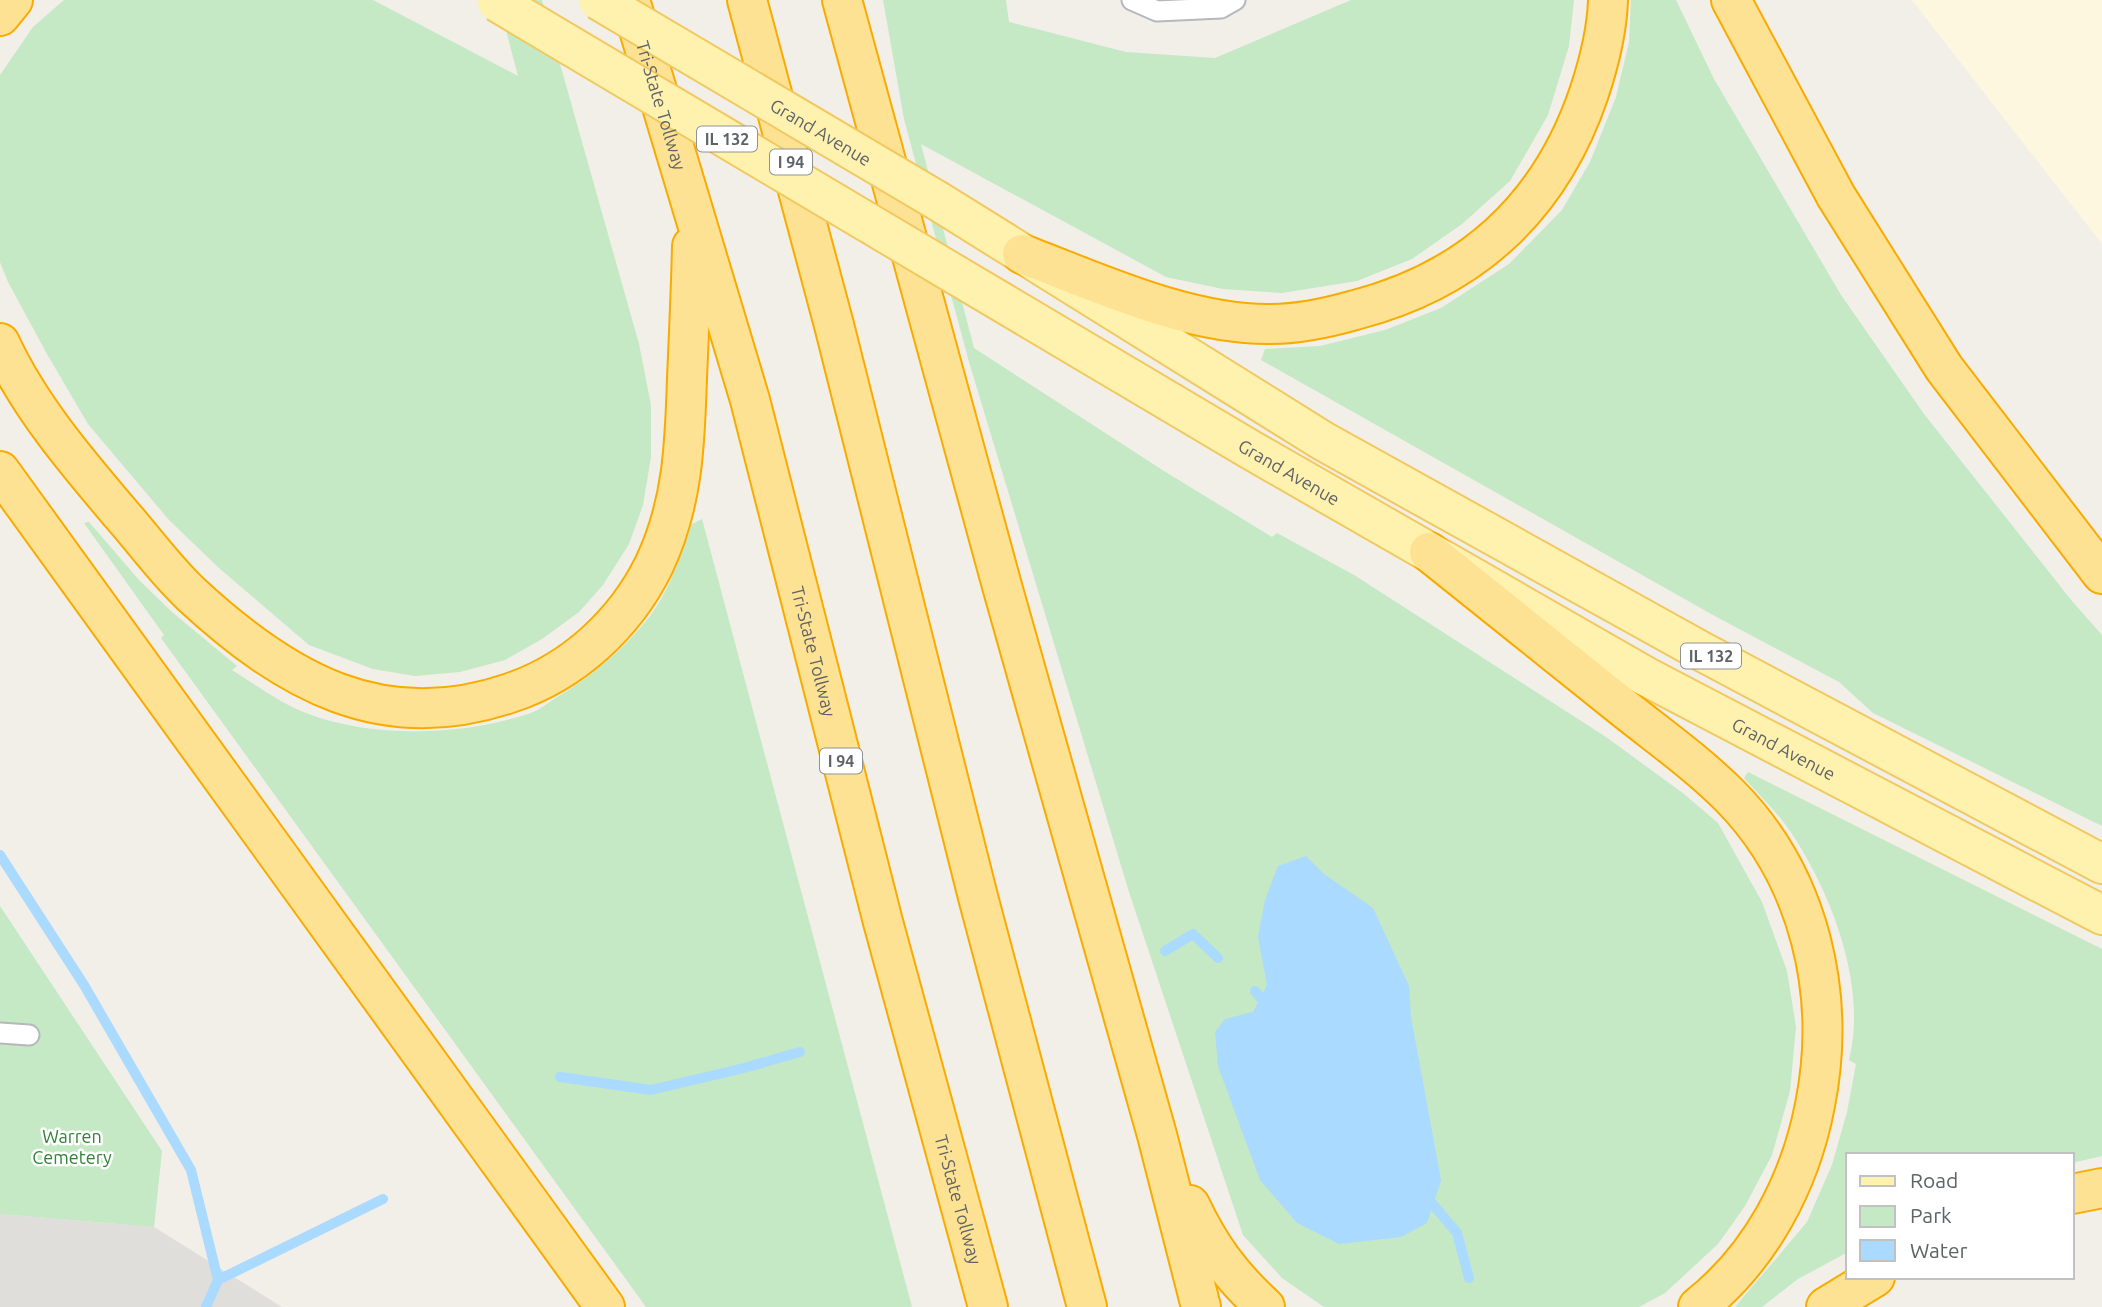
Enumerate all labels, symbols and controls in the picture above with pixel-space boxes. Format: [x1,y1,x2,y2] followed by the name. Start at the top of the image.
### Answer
[633,38,690,173] street label: Tri-State Tollway
[767,94,875,169] street label: Grand Avenue
[697,127,757,152] road number: IL 132
[770,150,812,174] road number: I 94
[1235,435,1343,509] street label: Grand Avenue
[788,584,840,719] street label: Tri-State Tollway
[1681,643,1741,668] road number: IL 132
[1729,713,1839,784] street label: Grand Avenue
[820,748,862,774] road number: I 94
[32,1126,112,1167] park label: Warren Cemetery
[931,1132,986,1267] street label: Tri-State Tollway
[1846,1153,2074,1279] legend
[1910,1168,1958,1192] text: Road
[1910,1203,1952,1227] text: Park
[1910,1238,1968,1262] text: Water

